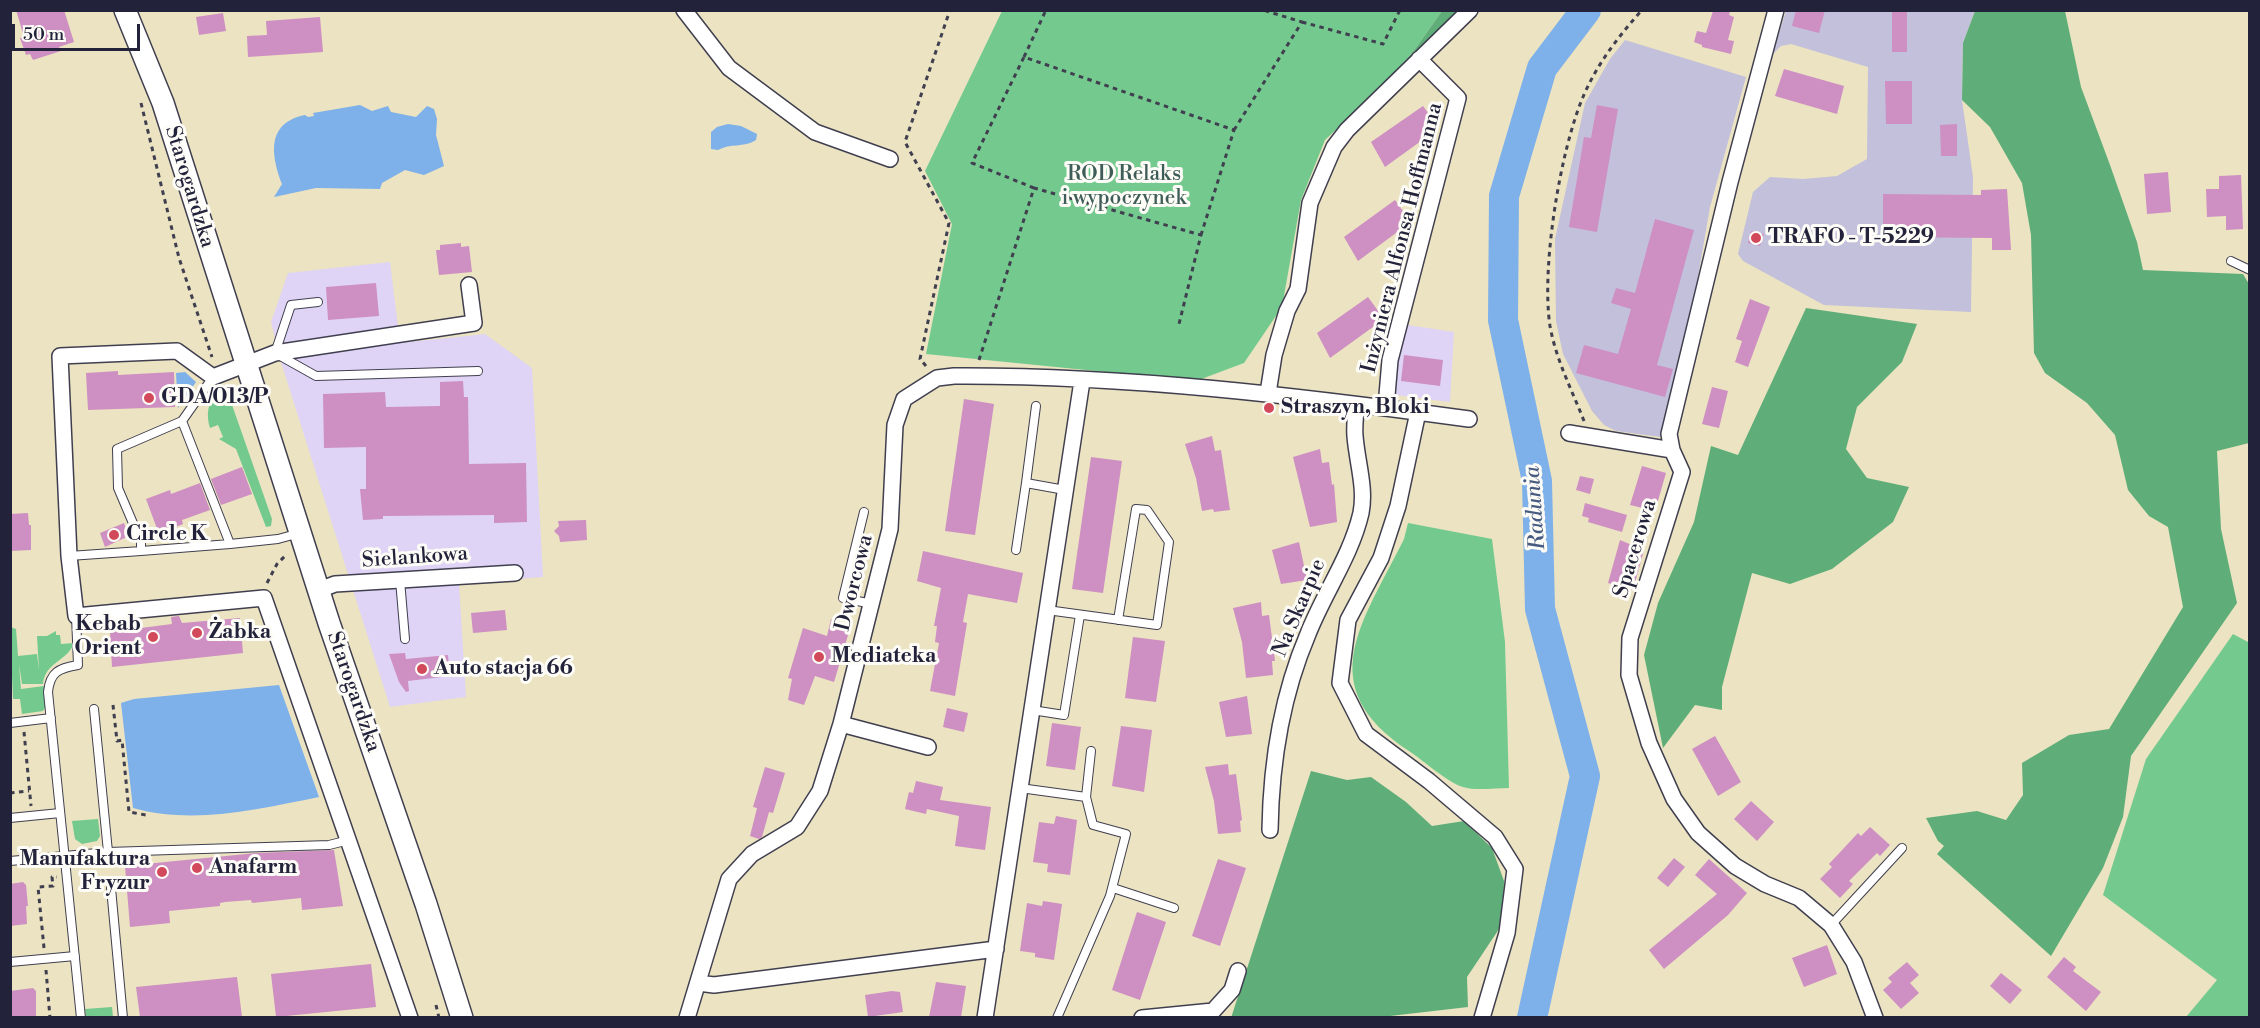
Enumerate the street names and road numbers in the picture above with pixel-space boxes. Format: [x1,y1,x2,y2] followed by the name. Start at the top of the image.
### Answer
[1357,100,1449,376] street label: Inżyniera Alfonsa Hoffmanna
[159,123,219,251] street label: Starogardzka
[1609,497,1663,601] street label: Spacerowa
[831,532,879,634] street label: Dworcowa
[361,542,469,574] street label: Sielankowa
[1268,555,1332,661] street label: Na Skarpie
[321,628,385,756] street label: Starogardzka

